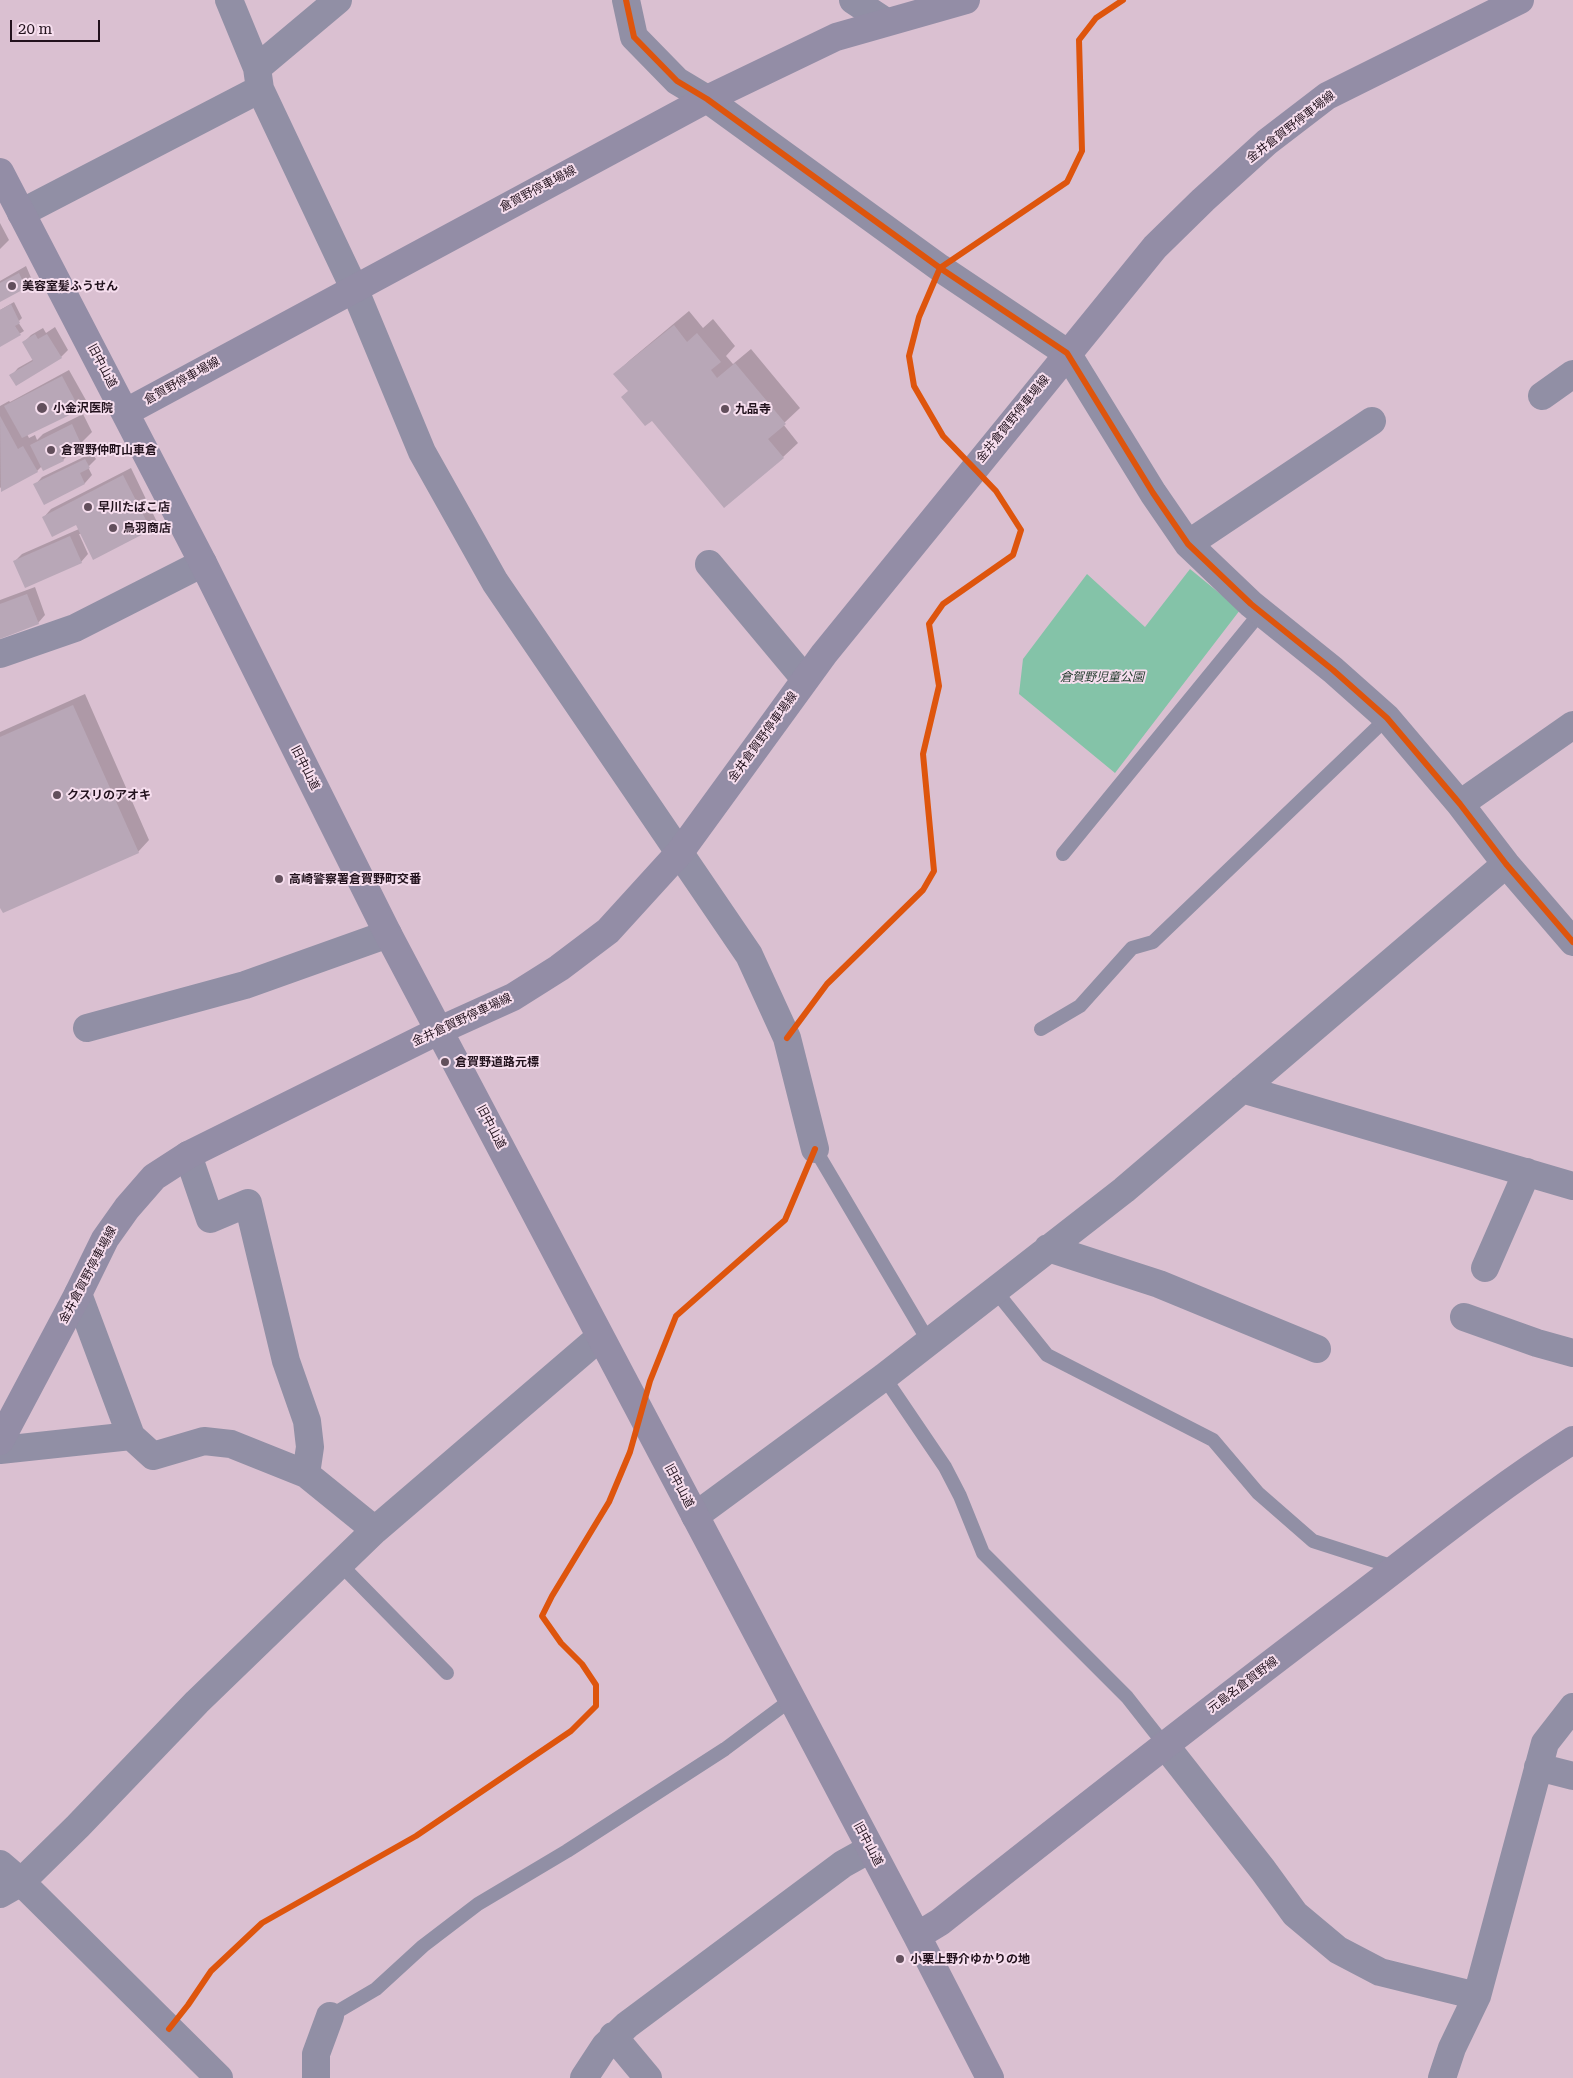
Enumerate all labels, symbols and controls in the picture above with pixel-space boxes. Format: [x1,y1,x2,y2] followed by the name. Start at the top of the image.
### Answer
[12,10,102,42] scale bar
[18,20,52,38] text: 20 m
[1244,88,1338,166] street label: 金井倉賀野停車場線
[498,163,578,215] street label: 倉賀野停車場線
[22,279,118,293] place label: 美容室髪ふうせん
[6,280,18,292] marker: 美容室髪ふうせん
[84,341,120,391] street label: 旧中山道
[142,354,222,408] street label: 倉賀野停車場線
[973,373,1053,465] street label: 金井倉賀野停車場線
[35,401,49,415] marker: 小金沢医院
[53,401,113,415] place label: 小金沢医院
[735,402,771,416] place label: 九品寺
[719,403,731,415] marker: 九品寺
[61,443,157,457] place label: 倉賀野仲町山車倉
[45,444,57,456] marker: 倉賀野仲町山車倉
[98,500,170,514] place label: 早川たばこ店
[82,501,94,513] marker: 早川たばこ店
[123,521,171,535] place label: 鳥羽商店
[107,522,119,534] marker: 鳥羽商店
[1060,670,1144,684] park label: 倉賀野児童公園
[725,689,801,785] street label: 金井倉賀野停車場線
[288,743,322,793] street label: 旧中山道
[67,788,151,802] place label: クスリのアオキ
[51,789,63,801] marker: クスリのアオキ
[289,872,421,886] place label: 高崎警察署倉賀野町交番
[273,873,285,885] marker: 高崎警察署倉賀野町交番
[410,991,514,1049] street label: 金井倉賀野停車場線
[455,1055,539,1069] place label: 倉賀野道路元標
[439,1056,451,1068] marker: 倉賀野道路元標
[473,1102,509,1152] street label: 旧中山道
[56,1224,120,1326] street label: 金井倉賀野停車場線
[661,1461,697,1511] street label: 旧中山道
[1205,1654,1281,1716] street label: 元島名倉賀野線
[850,1819,886,1869] street label: 旧中山道
[910,1952,1030,1966] place label: 小栗上野介ゆかりの地
[894,1953,906,1965] marker: 小栗上野介ゆかりの地

